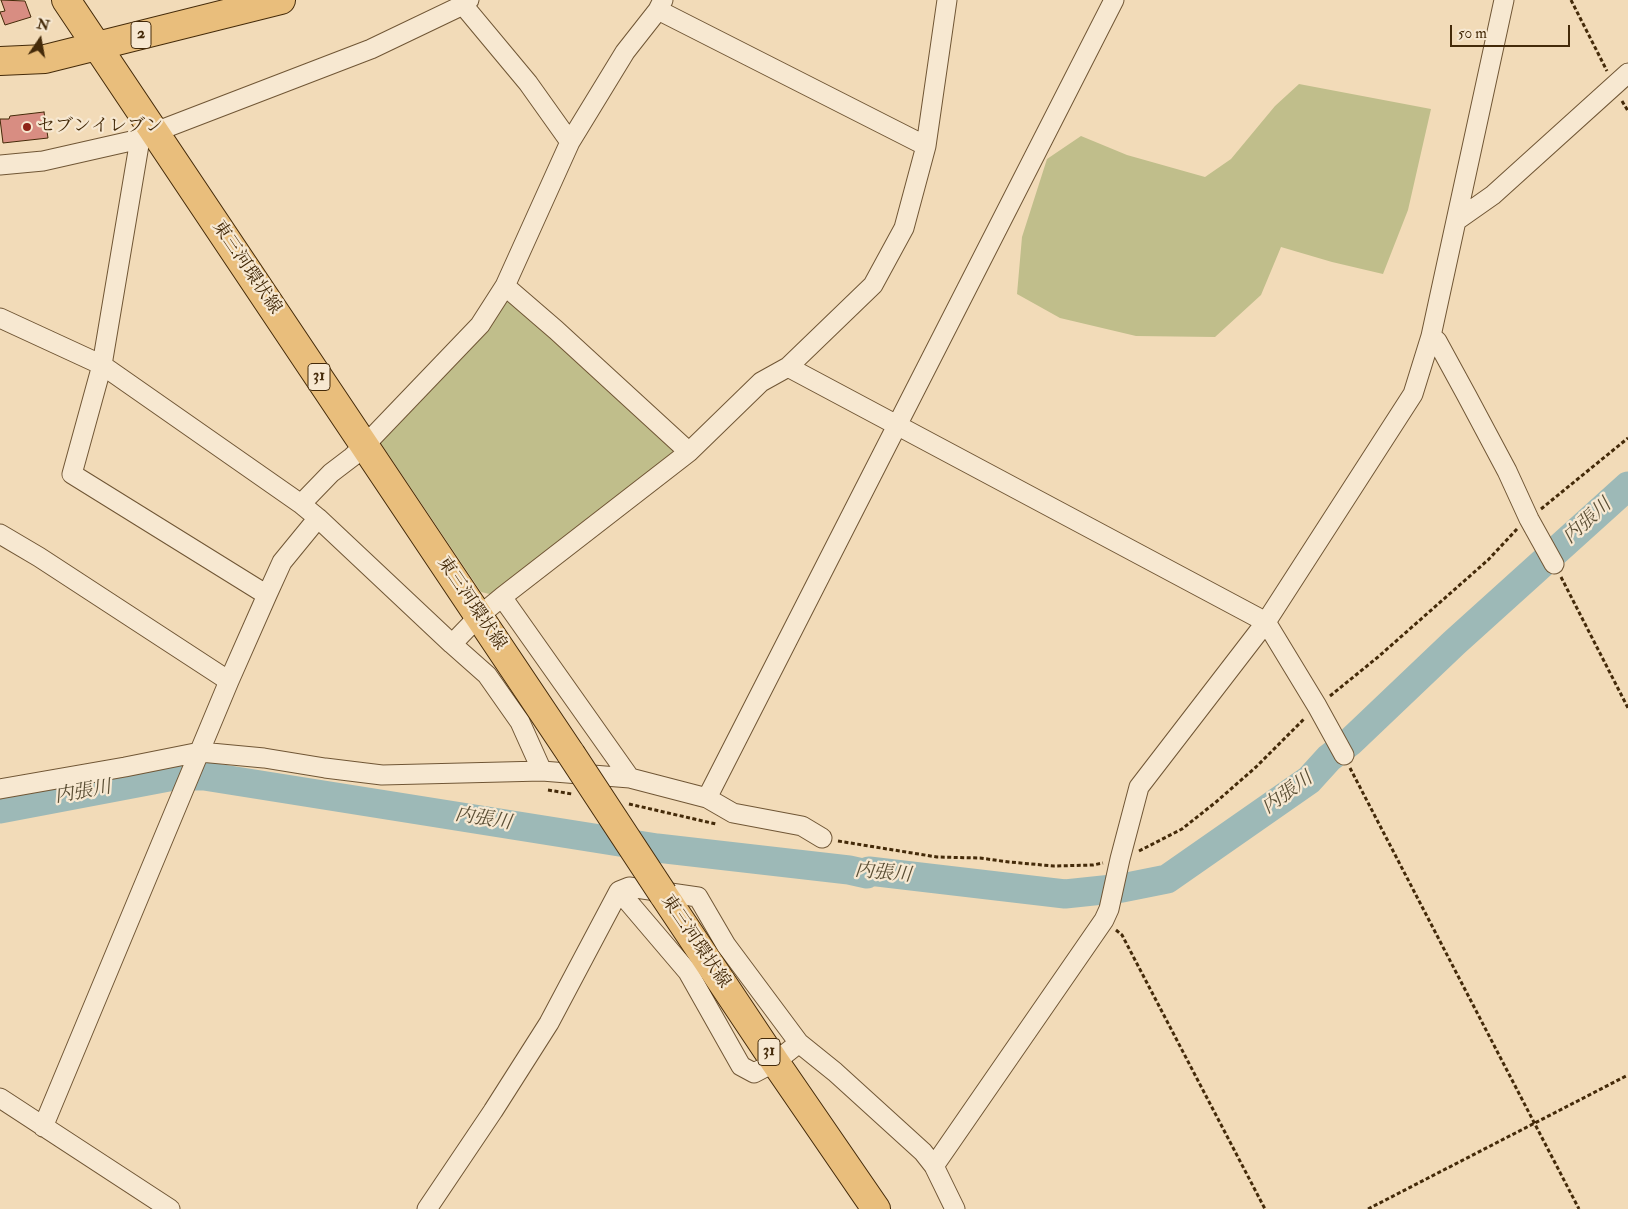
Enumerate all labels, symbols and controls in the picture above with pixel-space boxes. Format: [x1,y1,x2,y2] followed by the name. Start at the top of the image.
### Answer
[15,15,65,65] north arrow
[35,15,51,34] text: N
[1453,15,1573,47] scale bar
[131,22,151,48] road number: 2
[1458,24,1487,43] text: 50 m
[37,116,163,138] place label: セブンイレブン
[21,121,33,133] marker: セブンイレブン
[207,217,285,319] street label: 東三河環状線
[308,364,330,391] road number: 31
[1559,494,1617,550] water label: 内張川
[432,553,510,655] street label: 東三河環状線
[1258,768,1318,820] water label: 内張川
[53,777,113,809] water label: 内張川
[453,804,513,836] water label: 内張川
[854,860,912,888] water label: 内張川
[656,891,734,993] street label: 東三河環状線
[758,1038,780,1066] road number: 31

